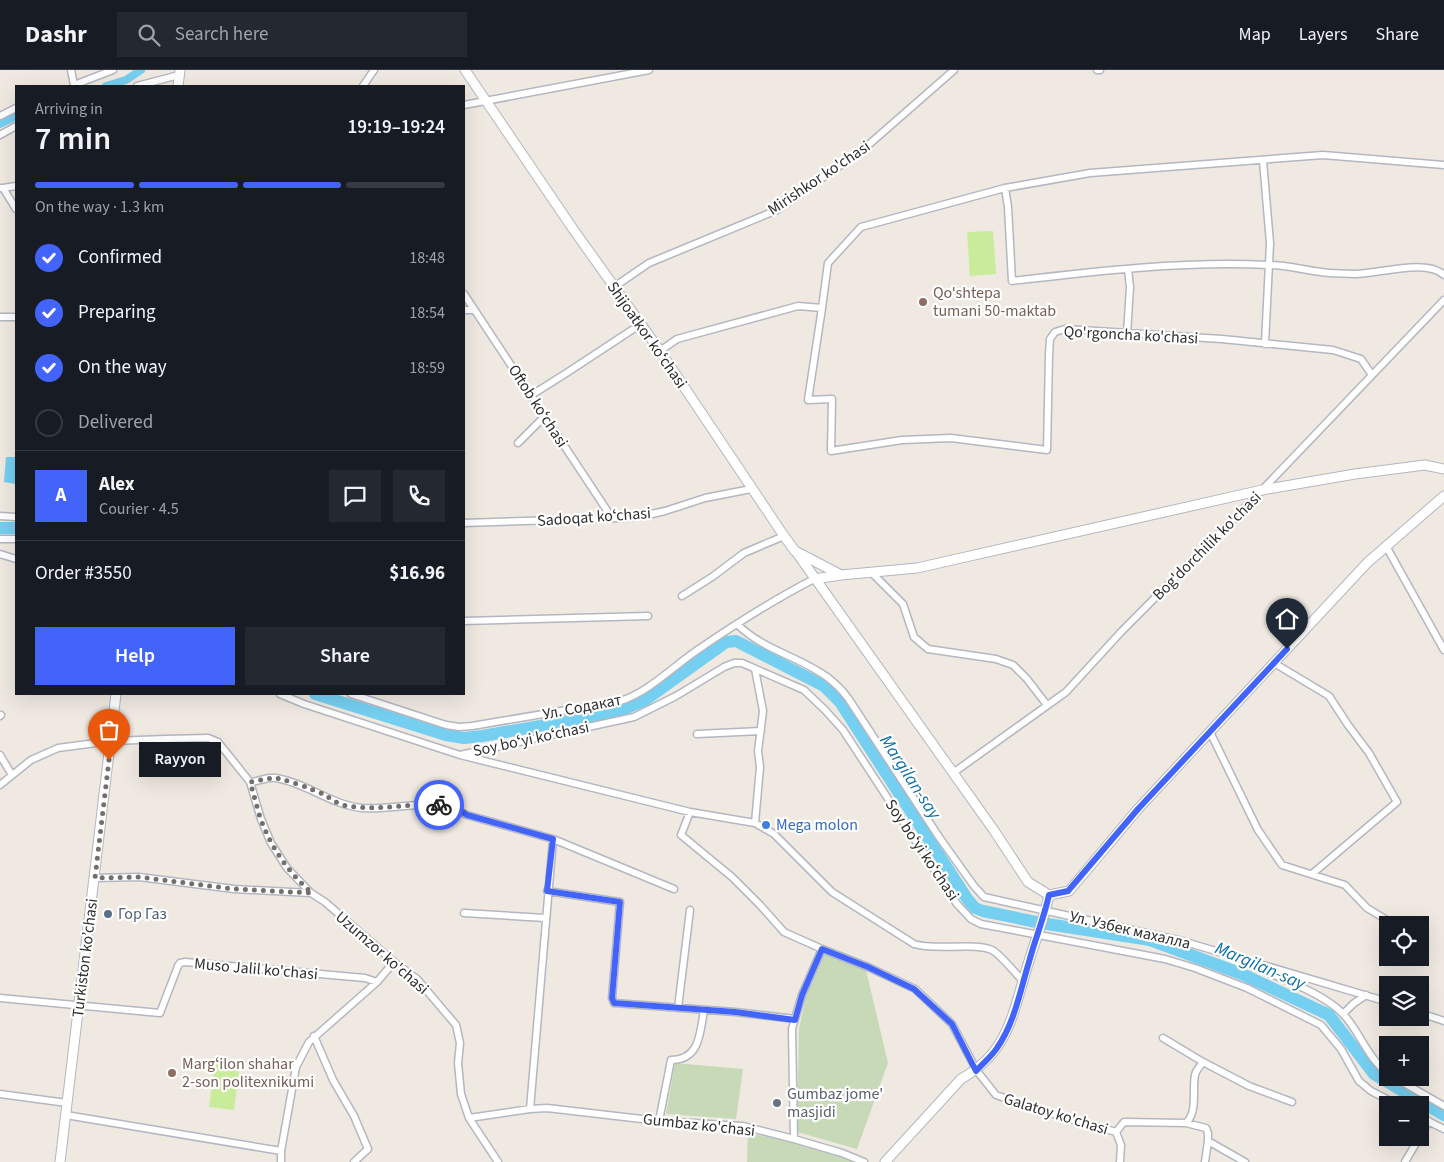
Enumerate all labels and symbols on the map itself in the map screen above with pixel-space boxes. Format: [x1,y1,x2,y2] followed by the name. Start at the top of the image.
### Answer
[763,135,875,221] street label: Mirishkor ko'chasi
[602,277,692,393] street label: Shijoatkor koʻchasi
[933,282,1056,322] place label: Qo'shtepa tumani 50-maktab
[917,296,929,308] marker: Qo'shtepa tumani 50-maktab
[1063,320,1199,350] street label: Qo'rgoncha ko'chasi
[503,360,573,452] street label: Oftob koʻchasi
[1148,487,1266,605] street label: Bog'dorchilik ko'chasi
[536,502,652,532] street label: Sadoqat koʻchasi
[1266,598,1308,649] pin
[541,689,623,725] street label: Ул. Содакат
[88,709,130,760] pin
[471,716,591,762] street label: Soy boʻyi koʻchasi
[873,730,947,825] water label: Margilan-say
[139,742,222,778] callout: Rayyon
[414,780,464,830] courier
[880,795,964,905] street label: Soy boʻyi koʻchasi
[776,814,858,836] place label: Mega molon
[760,819,772,831] marker: Mega molon
[67,897,103,1019] street label: Turkiston ko’chasi
[118,903,167,925] place label: Гор Газ
[1067,905,1193,955] street label: Ул. Узбек махалла
[331,906,433,1000] street label: Uzumzor ko'chasi
[102,908,114,920] marker: Гор Газ
[1211,936,1310,997] water label: Margilan-say
[193,953,319,985] street label: Muso Jalil ko'chasi
[182,1053,314,1093] place label: Margʻilon shahar 2-son politexnikumi
[166,1067,178,1079] marker: Margʻilon shahar 2-son politexnikumi
[787,1083,883,1123] place label: Gumbaz jome' masjidi
[1001,1088,1111,1140] street label: Galatoy ko'chasi
[771,1097,783,1109] marker: Gumbaz jome' masjidi
[642,1108,756,1142] street label: Gumbaz ko'chasi

